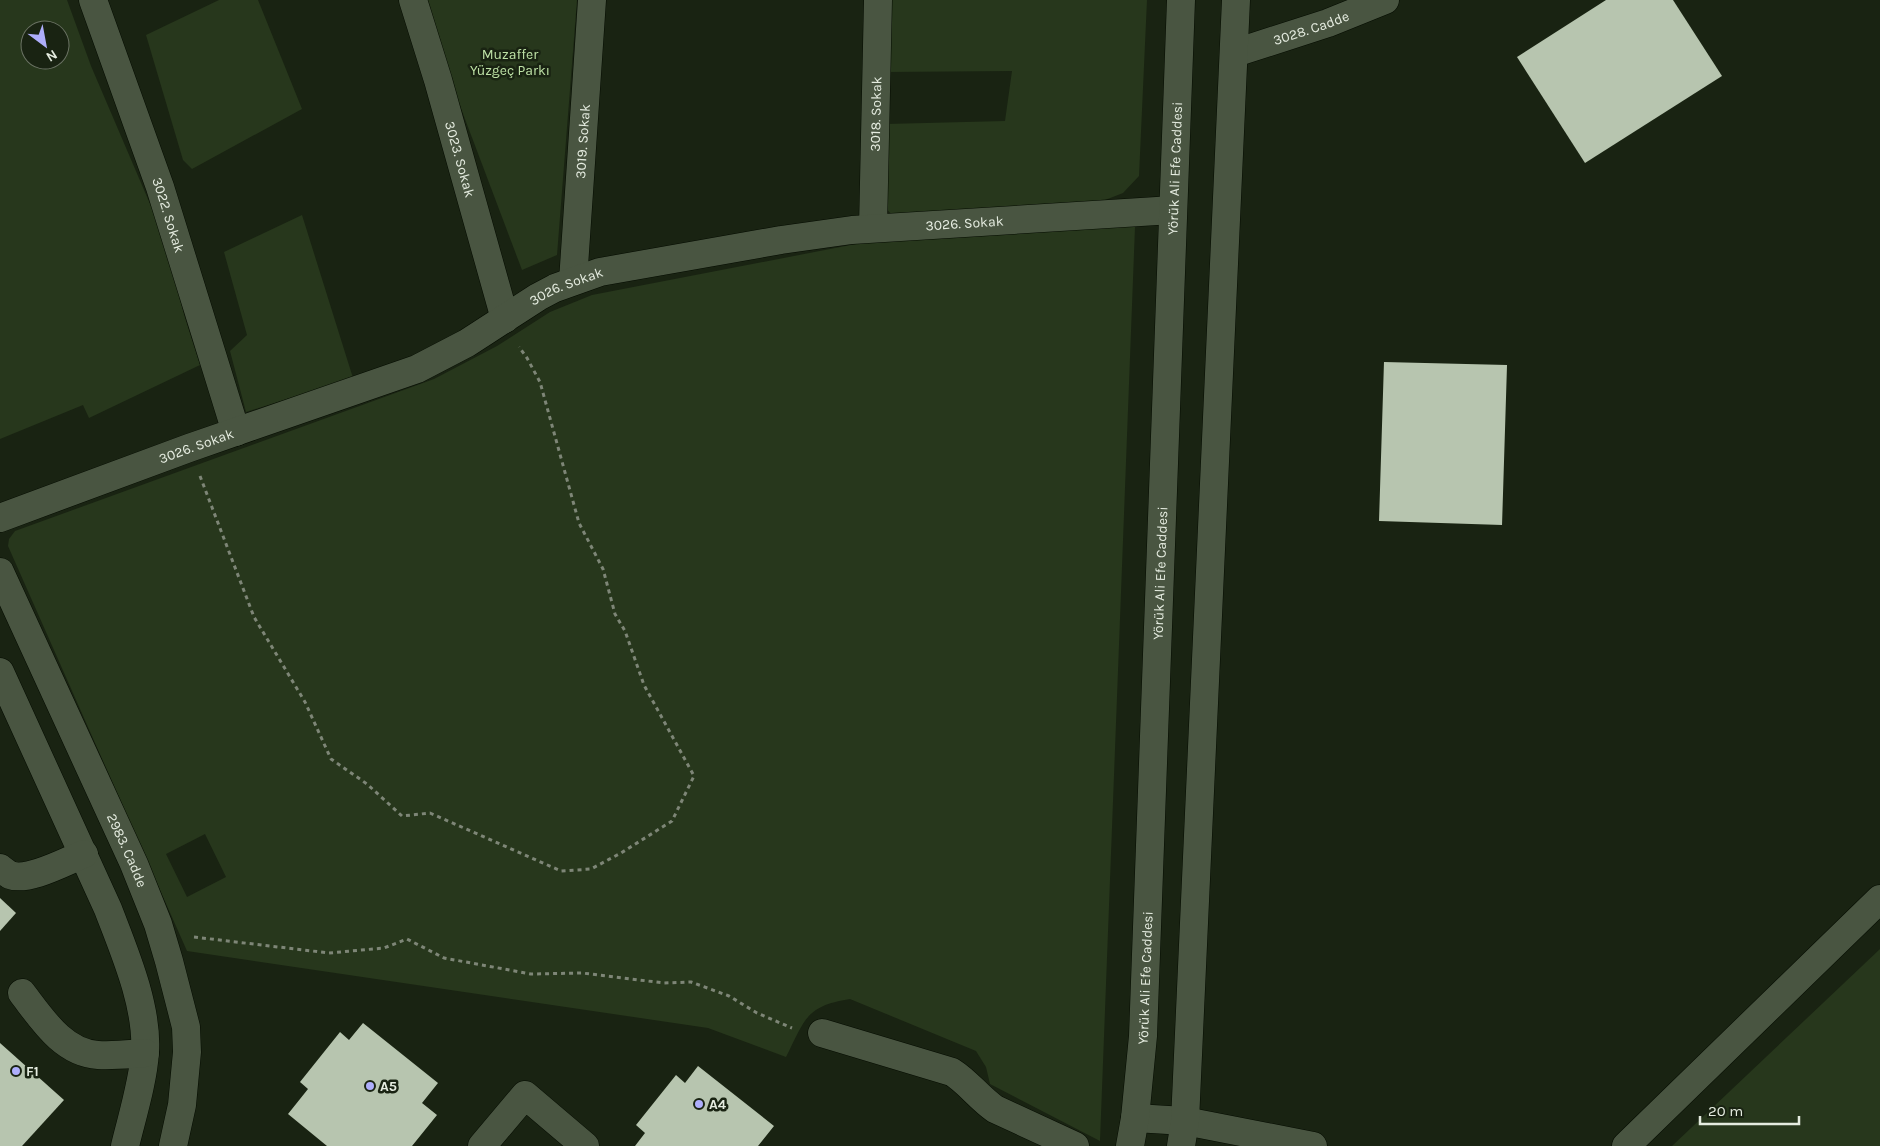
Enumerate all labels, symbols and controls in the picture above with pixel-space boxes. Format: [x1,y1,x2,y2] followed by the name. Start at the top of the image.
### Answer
[1271,7,1352,49] street label: 3028. Cadde
[20,20,70,70] north arrow
[43,46,60,65] text: N
[470,46,550,79] park label: Muzaffer Yüzgeç Parkı
[867,76,885,152] street label: 3018. Sokak
[1164,101,1186,235] street label: Yörük Ali Efe Caddesi
[572,103,594,179] street label: 3019. Sokak
[441,119,479,199] street label: 3023. Sokak
[148,175,188,255] street label: 3022. Sokak
[925,213,1004,234] street label: 3026. Sokak
[526,264,605,309] street label: 3026. Sokak
[157,425,236,467] street label: 3026. Sokak
[1150,506,1171,640] street label: Yörük Ali Efe Caddesi
[103,811,150,890] street label: 2983. Cadde
[1134,911,1157,1045] street label: Yörük Ali Efe Caddesi
[26,1063,39,1080] place label: F1
[10,1065,22,1077] marker: F1
[380,1078,397,1095] place label: A5
[364,1080,376,1092] marker: A5
[1700,1094,1799,1126] scale bar
[709,1096,727,1113] place label: A4
[693,1098,705,1110] marker: A4
[1708,1102,1743,1120] text: 20 m

